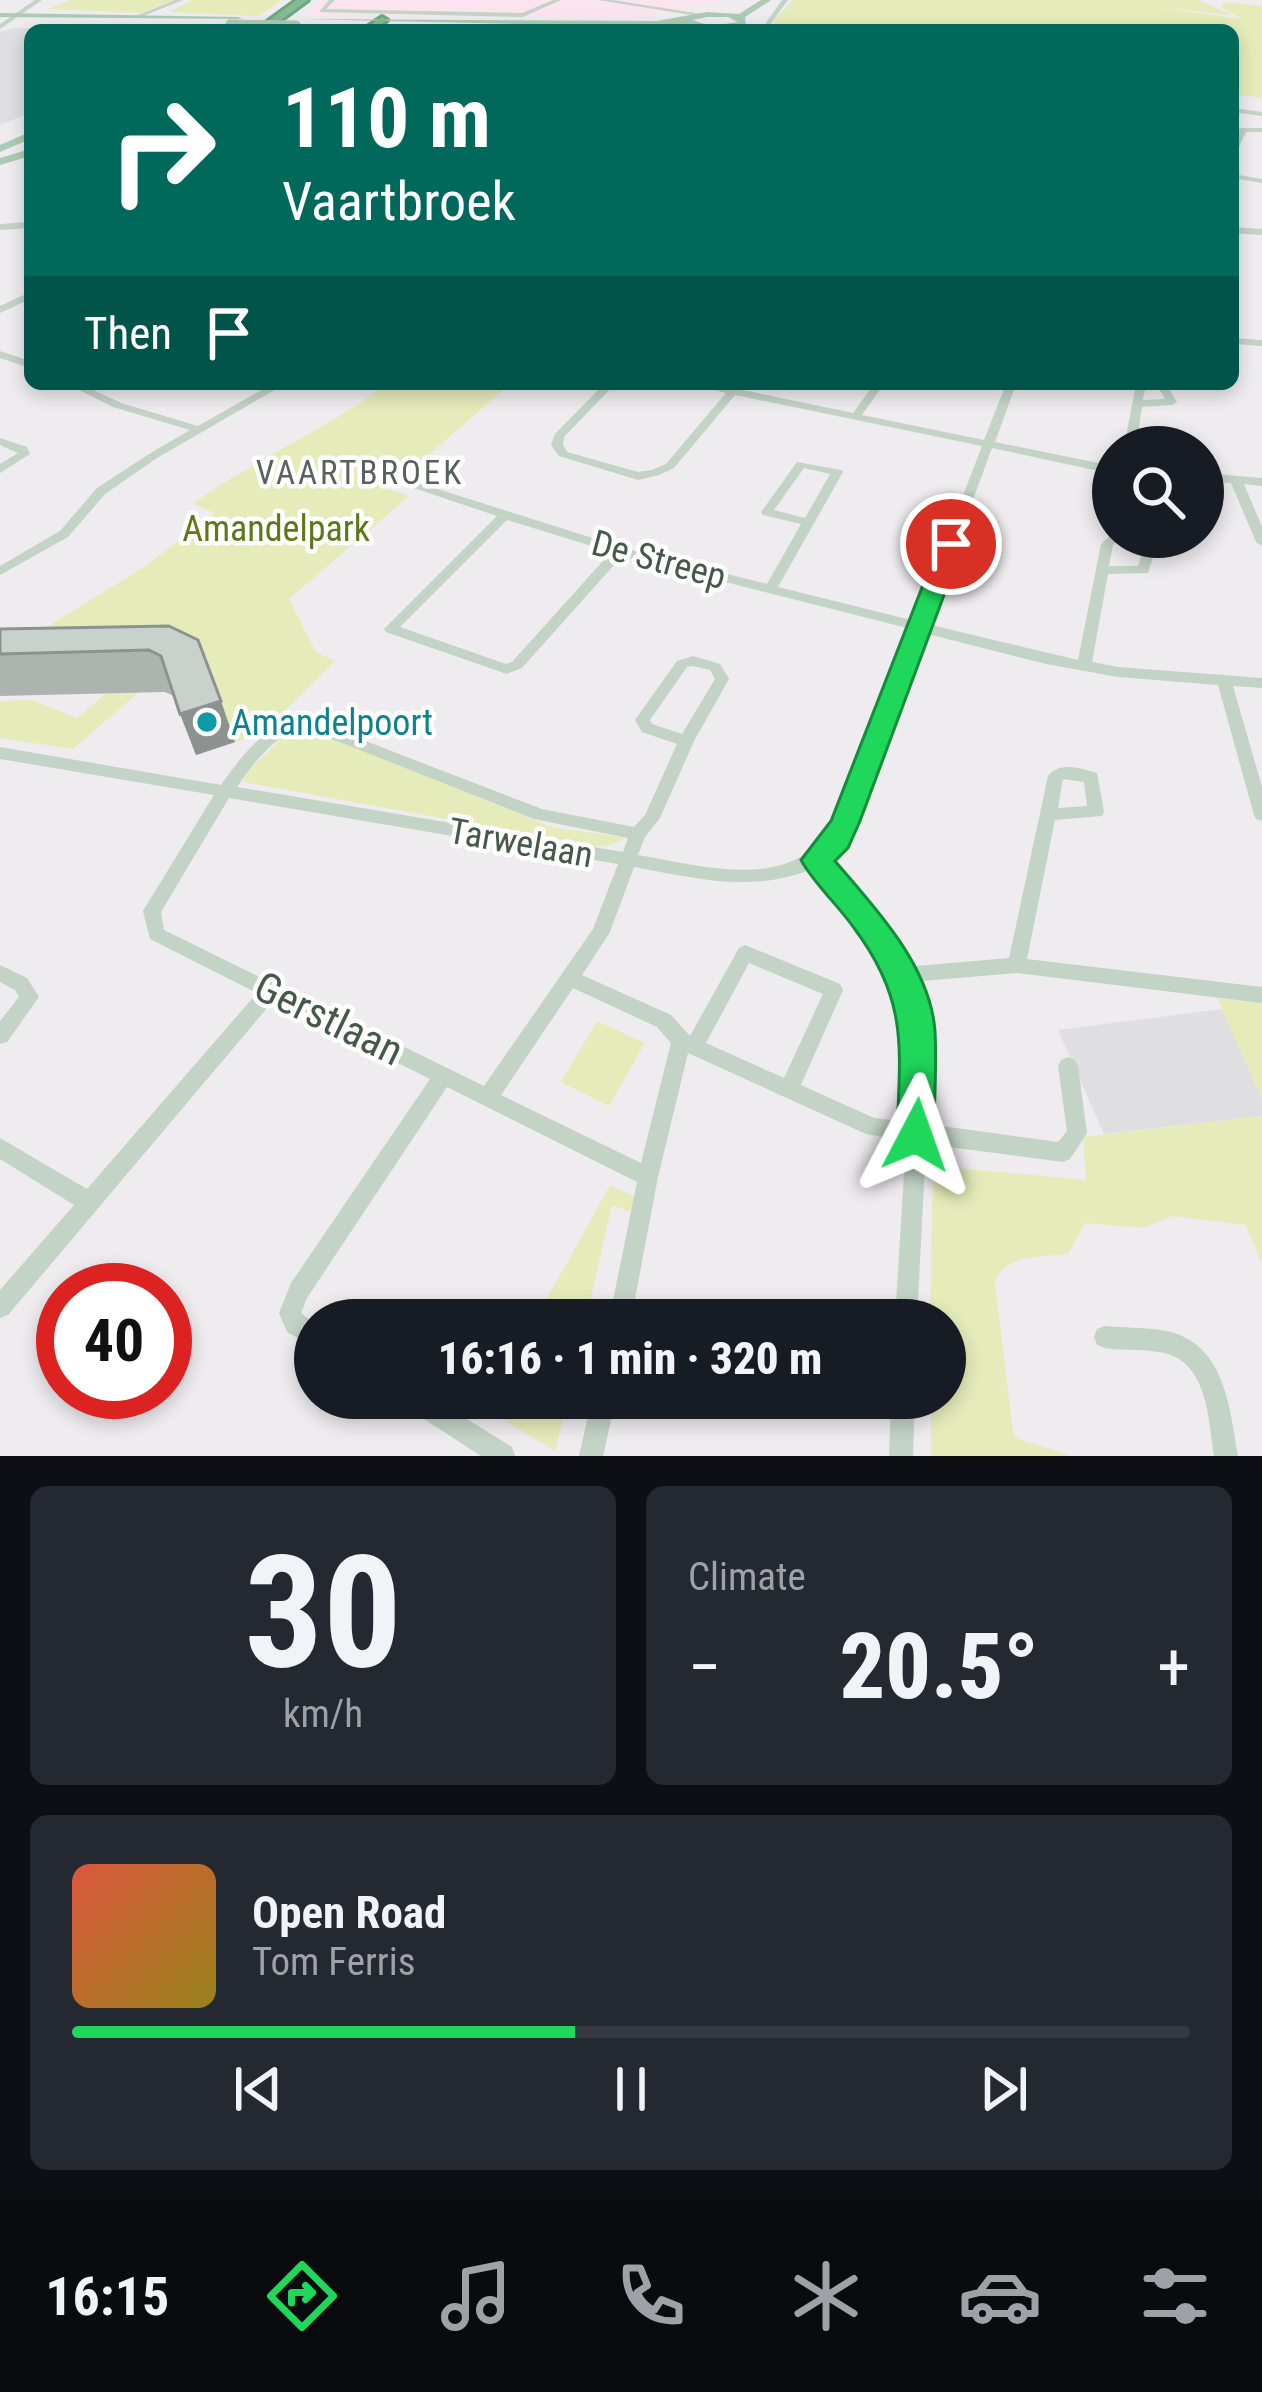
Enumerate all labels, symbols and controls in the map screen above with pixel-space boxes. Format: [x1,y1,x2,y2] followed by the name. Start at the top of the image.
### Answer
[282,69,491,168] text: 110 m
[84,72,240,228] icon: right
[282,170,516,233] text: Vaartbroek
[196,300,262,366] icon: arrive
[84,307,172,360] text: Then
[1092,426,1224,558] map controls
[1092,426,1224,558] button: search
[256,453,464,492] district label: VAARTBROEK
[900,493,1002,595] pin
[182,508,370,550] park label: Amandelpark
[918,511,984,577] icon: arrive
[587,522,730,598] street label: De Streep
[231,702,433,744] place label: Amandelpoort
[194,709,220,735] marker: Amandelpoort
[445,810,596,876] street label: Tarwelaan
[247,962,411,1075] street label: Gerstlaan
[853,1072,979,1198] position arrow
[36,1263,192,1419] speed limit sign: 40
[438,1332,822,1385] text: 16:16 · 1 min · 320 m
[244,1521,402,1704] text: 30
[688,1554,806,1600] text: Climate
[839,1615,1039,1720] text: 20.5°
[688,1629,721,1706] text: −
[1157,1629,1190,1706] text: +
[283,1691,363,1737] text: km/h
[252,1886,446,1939] text: Open Road
[252,1939,415,1985] text: Tom Ferris
[225,2056,291,2122] icon: previous
[598,2056,664,2122] icon: pause
[971,2056,1037,2122] icon: next
[260,2254,344,2338] icon: directions
[434,2254,518,2338] icon: music
[609,2254,693,2338] icon: phone
[784,2254,868,2338] icon: climate
[958,2254,1042,2338] icon: car
[1133,2254,1217,2338] icon: filters
[45,2265,169,2328] text: 16:15

